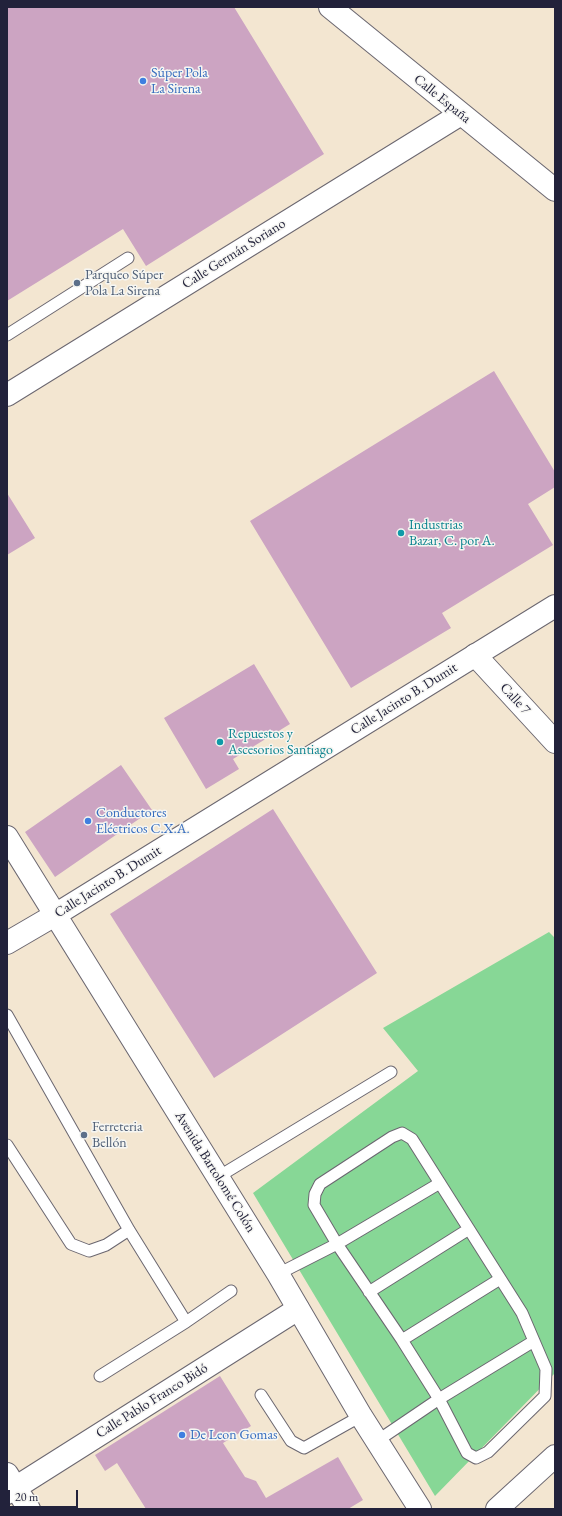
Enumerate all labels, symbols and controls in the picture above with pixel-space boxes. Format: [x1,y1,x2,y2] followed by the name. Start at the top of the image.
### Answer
[151,65,208,98] place label: Súper Pola La Sirena
[410,71,474,127] street label: Calle España
[138,76,148,86] marker: Súper Pola La Sirena
[179,215,289,293] street label: Calle Germán Soriano
[85,267,163,300] place label: Parqueo Súper Pola La Sirena
[72,278,82,288] marker: Parqueo Súper Pola La Sirena
[409,517,495,550] place label: Industrias Bazar, C. por A.
[396,528,406,538] marker: Industrias Bazar, C. por A.
[348,659,460,739] street label: Calle Jacinto B. Dumit
[496,680,534,718] street label: Calle 7
[228,726,333,758] place label: Repuestos y Ascesorios Santiago
[215,737,225,747] marker: Repuestos y Ascesorios Santiago
[96,805,190,838] place label: Conductores Eléctricos C.X.A.
[83,816,93,826] marker: Conductores Eléctricos C.X.A.
[52,842,164,922] street label: Calle Jacinto B. Dumit
[171,1108,259,1236] street label: Avenida Bartolomé Colón
[92,1119,143,1152] place label: Ferreteria Bellón
[79,1130,89,1140] marker: Ferreteria Bellón
[93,1360,211,1442] street label: Calle Pablo Franco Bidó
[190,1427,278,1443] place label: De Leon Gomas
[177,1430,187,1440] marker: De Leon Gomas
[10,1482,80,1508] scale bar
[15,1489,38,1505] text: 20 m

